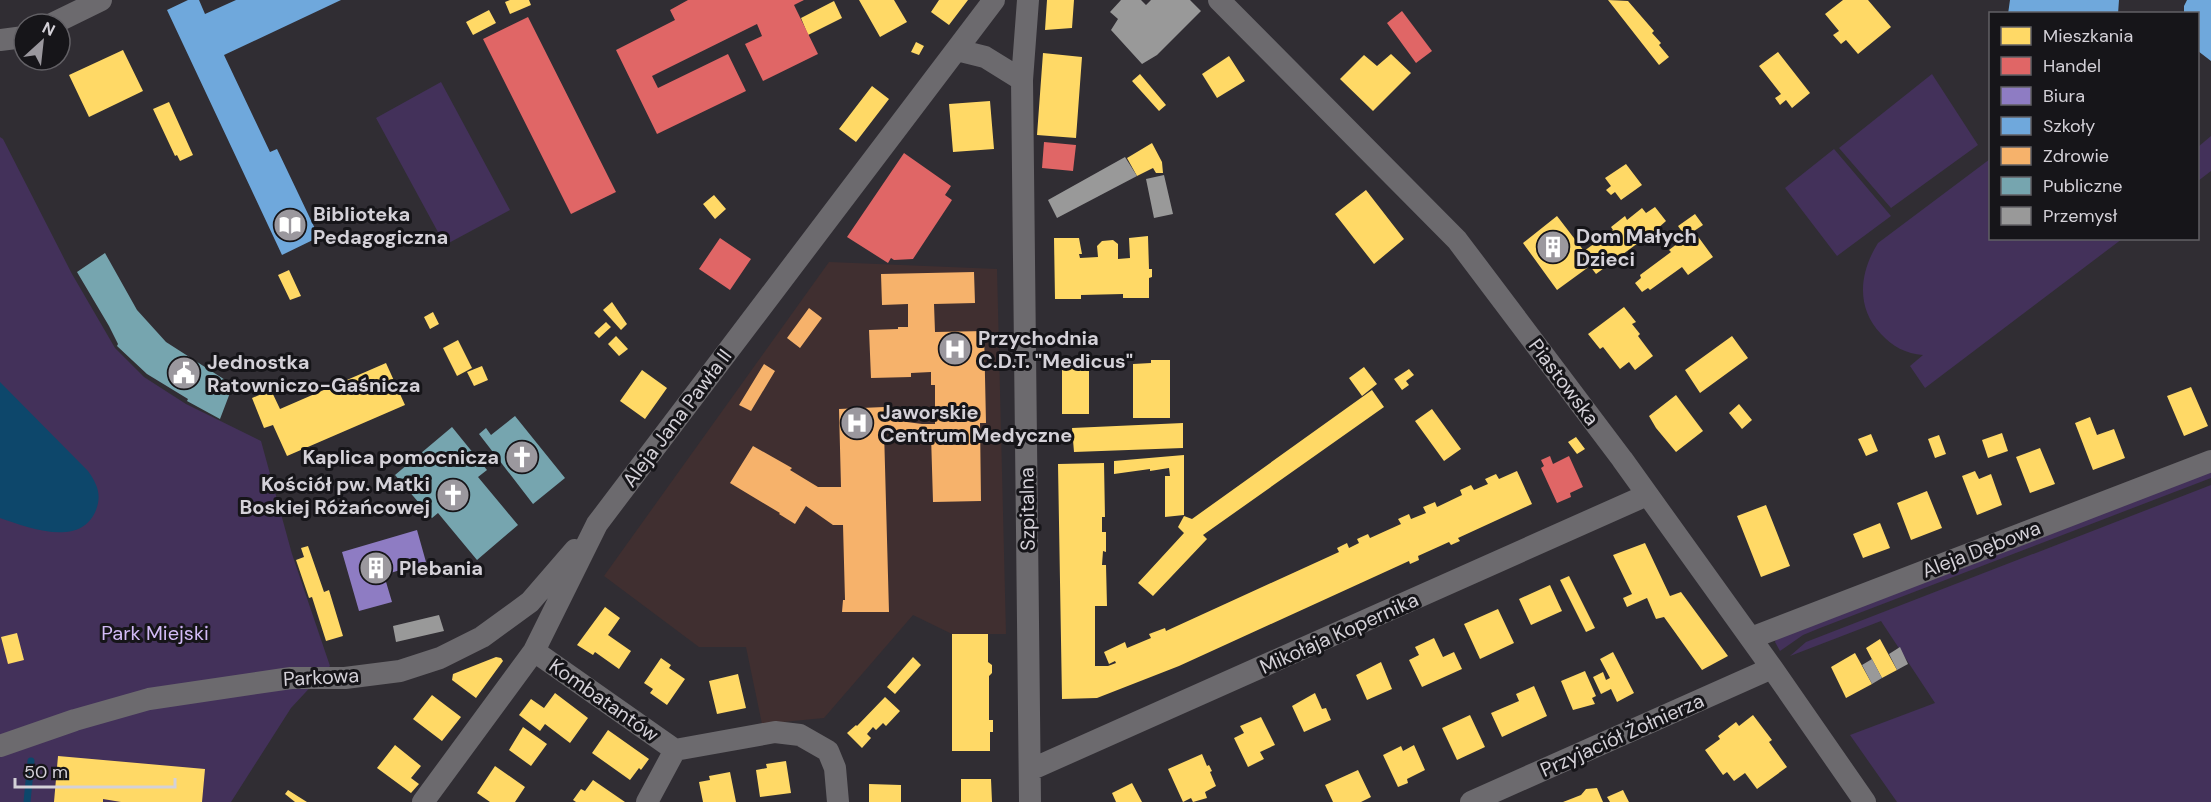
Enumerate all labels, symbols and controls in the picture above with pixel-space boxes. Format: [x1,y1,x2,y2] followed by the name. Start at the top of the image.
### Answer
[12,12,72,72] north arrow
[1989,12,2199,240] legend
[39,17,59,41] text: N
[2043,24,2133,48] text: Mieszkania
[2043,54,2101,78] text: Handel
[2043,84,2085,108] text: Biura
[2043,114,2095,138] text: Szkoły
[2043,144,2109,168] text: Zdrowie
[2043,174,2122,198] text: Publiczne
[313,201,448,250] place label: Biblioteka Pedagogiczna
[2043,204,2118,228] text: Przemysł
[272,207,308,243] library icon: Biblioteka Pedagogiczna
[1576,223,1697,272] place label: Dom Małych Dzieci
[1535,229,1571,265] building icon: Dom Małych Dzieci
[978,325,1133,374] place label: Przychodnia C.D.T. "Medicus"
[937,331,973,367] hospital icon: Przychodnia C.D.T. "Medicus"
[1523,333,1605,431] street label: Piastowska
[617,344,737,492] street label: Aleja Jana Pawła II
[207,349,420,398] place label: Jednostka Ratowniczo-Gaśnicza
[166,355,202,391] public building icon: Jednostka Ratowniczo-Gaśnicza
[880,399,1072,448] place label: Jaworskie Centrum Medyczne
[839,405,875,441] hospital icon: Jaworskie Centrum Medyczne
[504,439,540,475] church icon: Kaplica pomocnicza
[303,444,499,470] place label: Kaplica pomocnicza
[1013,467,1041,551] street label: Szpitalna
[239,471,430,520] place label: Kościół pw. Matki Boskiej Różańcowej
[435,477,471,513] church icon: Kościół pw. Matki Boskiej Różańcowej
[1918,514,2044,584] street label: Aleja Dębowa
[358,550,394,586] building icon: Plebania
[399,555,483,581] place label: Plebania
[1256,586,1422,680] street label: Mikołaja Kopernika
[101,620,209,646] park label: Park Miejski
[544,653,664,747] street label: Kombatantów
[282,662,360,692] street label: Parkowa
[1536,687,1708,783] street label: Przyjaciół Żołnierza
[15,751,176,789] scale bar
[24,760,68,784] text: 50 m

